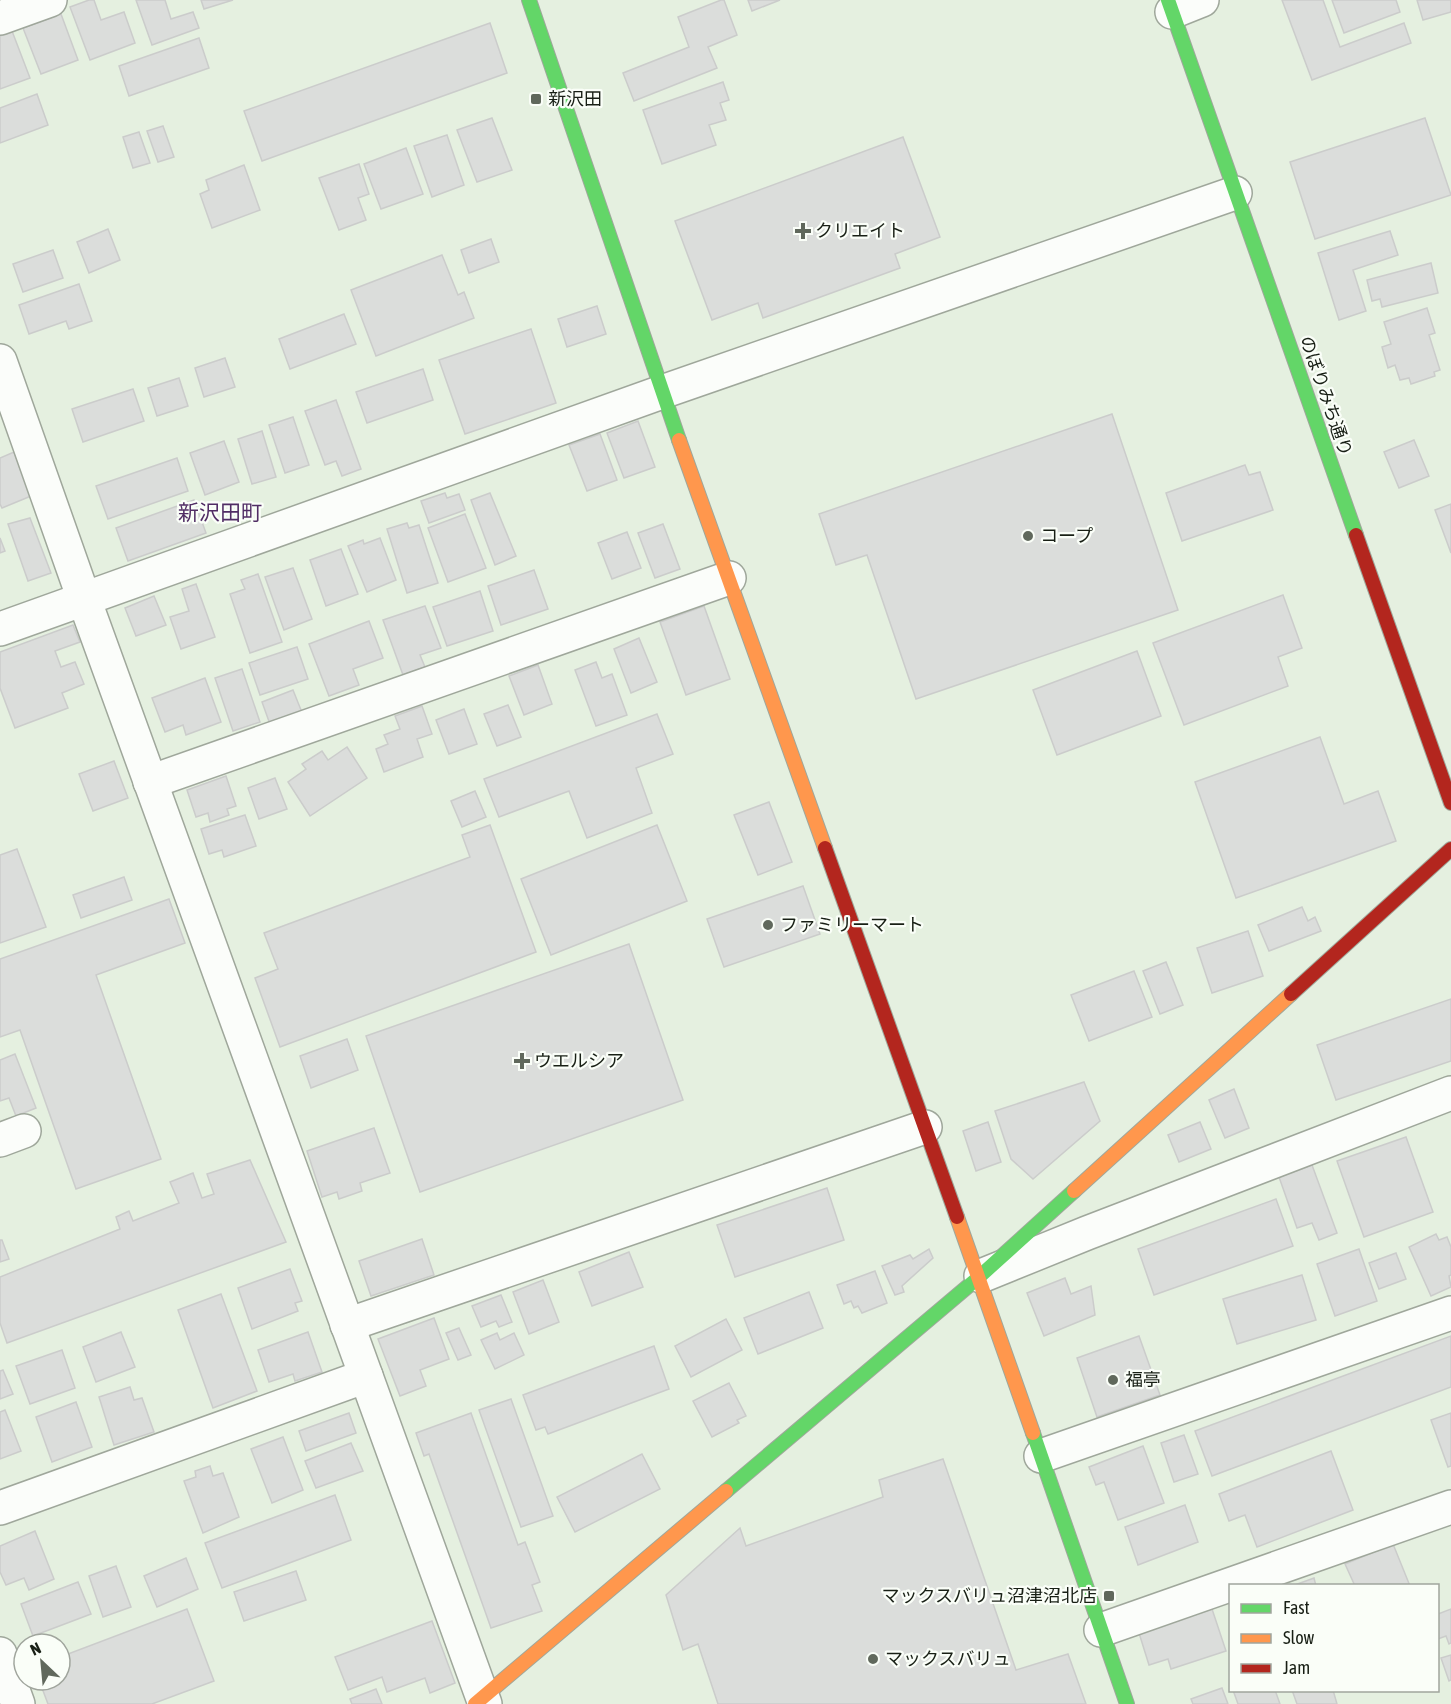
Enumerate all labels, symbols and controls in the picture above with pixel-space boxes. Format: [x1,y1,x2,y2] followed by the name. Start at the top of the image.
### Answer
[548,88,602,109] place label: 新沢田
[529,92,543,106] marker: 新沢田
[815,220,905,241] place label: クリエイト
[796,224,810,238] marker: クリエイト
[1296,333,1357,459] street label: のぼりみち通り
[178,500,262,524] district label: 新沢田町
[1040,525,1093,546] place label: コープ
[1021,529,1035,543] marker: コープ
[780,914,924,935] place label: ファミリーマート
[761,918,775,932] marker: ファミリーマート
[534,1050,624,1071] place label: ウエルシア
[515,1054,529,1068] marker: ウエルシア
[1125,1369,1161,1390] place label: 福亭
[1106,1373,1120,1387] marker: 福亭
[1229,1584,1439,1692] legend
[882,1585,1097,1606] place label: マックスバリュ沼津沼北店
[1102,1589,1116,1603] marker: マックスバリュ沼津沼北店
[1283,1597,1310,1618] text: Fast
[1283,1627,1314,1648] text: Slow
[12,1632,72,1692] north arrow
[27,1638,44,1659] text: N
[885,1648,1010,1669] place label: マックスバリュ
[866,1652,880,1666] marker: マックスバリュ
[1283,1657,1310,1678] text: Jam

